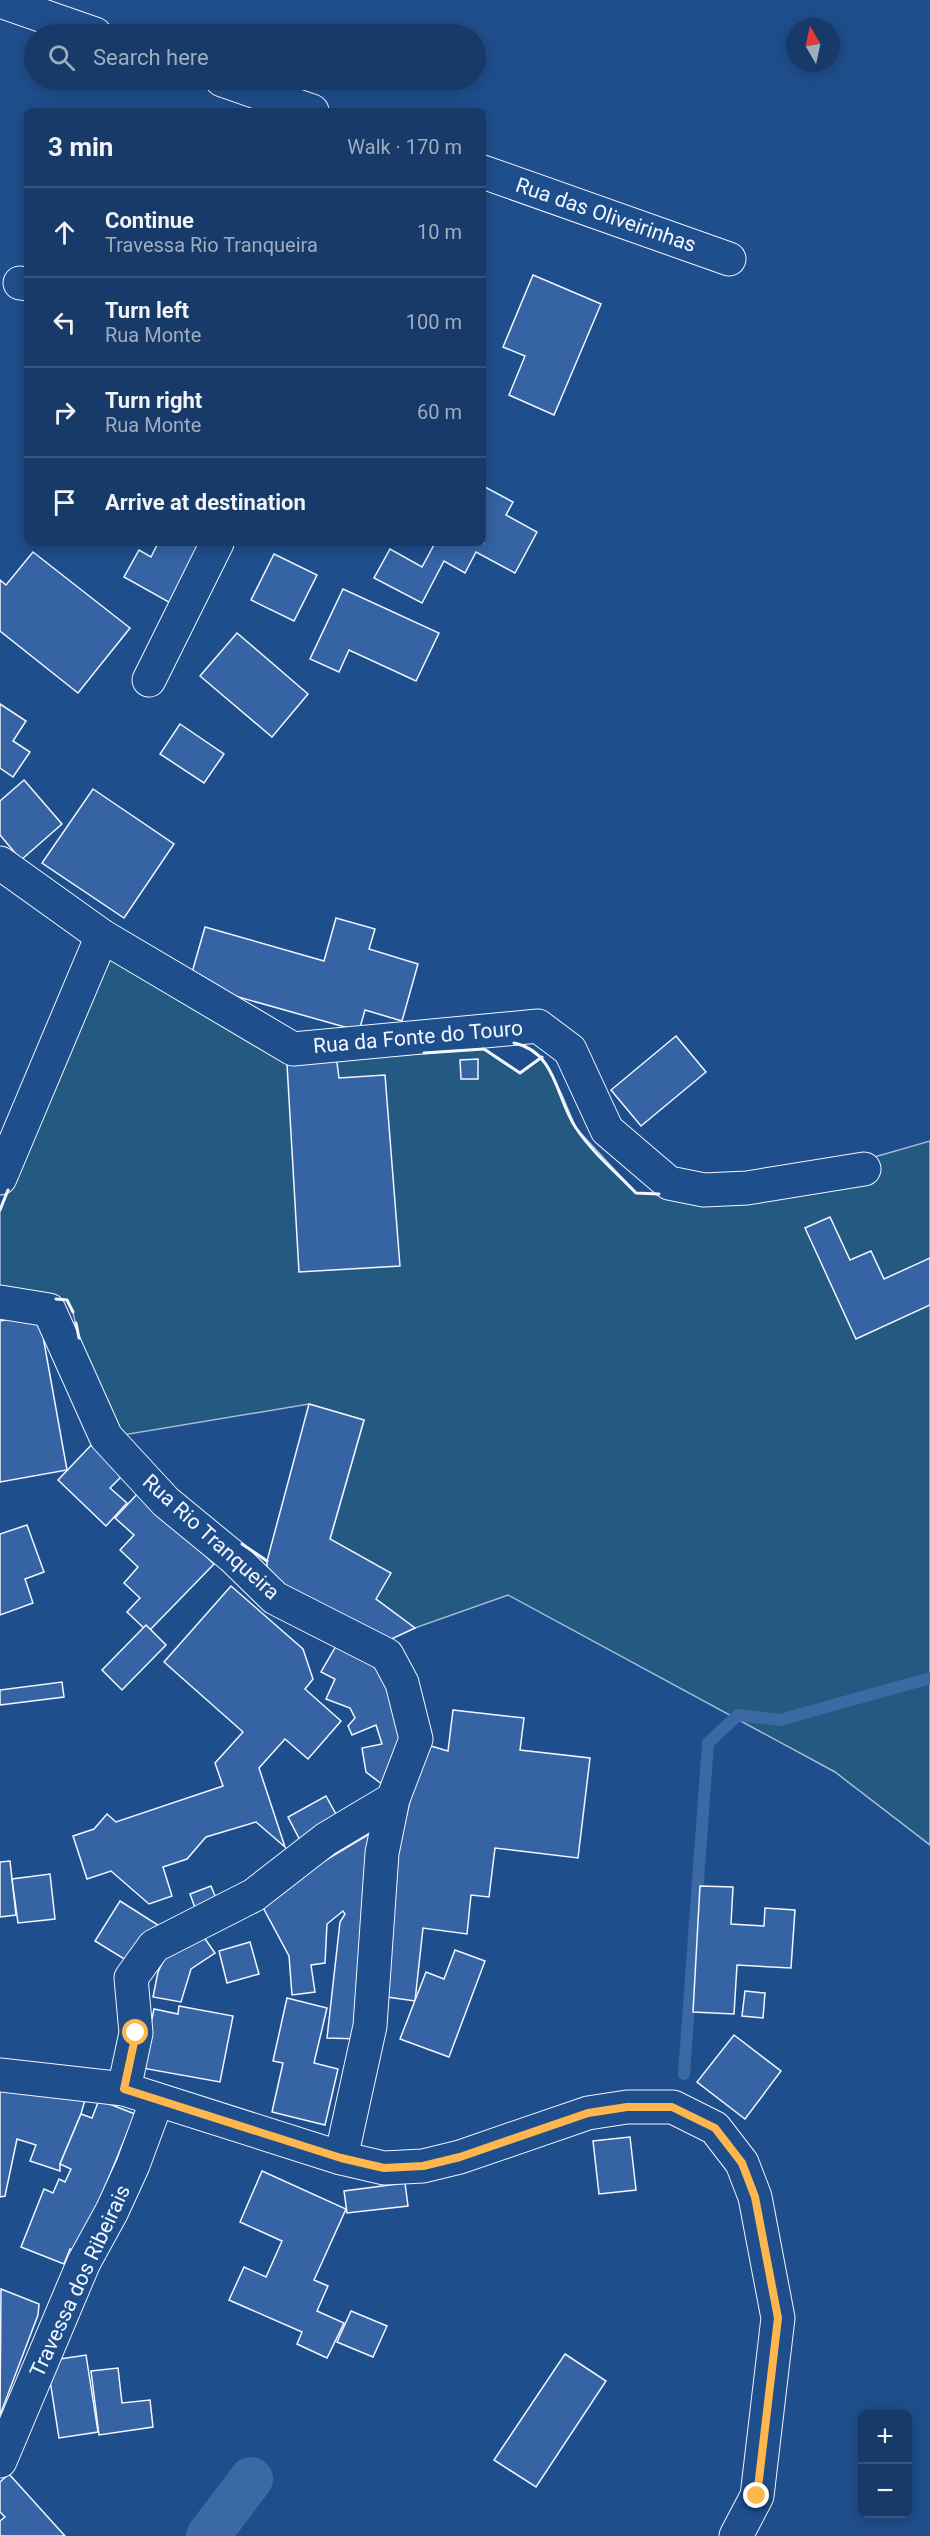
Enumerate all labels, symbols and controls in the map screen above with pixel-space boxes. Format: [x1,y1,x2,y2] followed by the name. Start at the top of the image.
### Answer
[786,18,840,72] north arrow
[24,24,486,90] search box
[45,41,78,74] icon: search
[93,45,209,70] text: Search here
[48,132,113,162] text: 3 min
[347,135,462,159] text: Walk · 170 m
[513,173,699,257] street label: Rua das Oliveirinhas
[105,208,194,233] text: Continue
[48,216,81,249] icon: ahead
[417,220,462,244] text: 10 m
[105,233,318,257] text: Travessa Rio Tranqueira
[105,298,189,323] text: Turn left
[48,306,81,339] icon: left
[406,310,462,334] text: 100 m
[105,323,201,347] text: Rua Monte
[105,388,202,413] text: Turn right
[48,396,81,429] icon: right
[417,400,462,424] text: 60 m
[105,413,201,437] text: Rua Monte
[48,486,81,519] icon: arrive
[105,490,306,515] text: Arrive at destination
[312,1016,524,1058] street label: Rua da Fonte do Touro
[138,1469,284,1605] street label: Rua Rio Tranqueira
[122,2019,148,2045] route start
[25,2181,135,2381] street label: Travessa dos Ribeirais
[858,2410,912,2518] map controls
[858,2410,912,2464] button: +
[858,2464,912,2518] button: −
[743,2482,769,2508] route end

